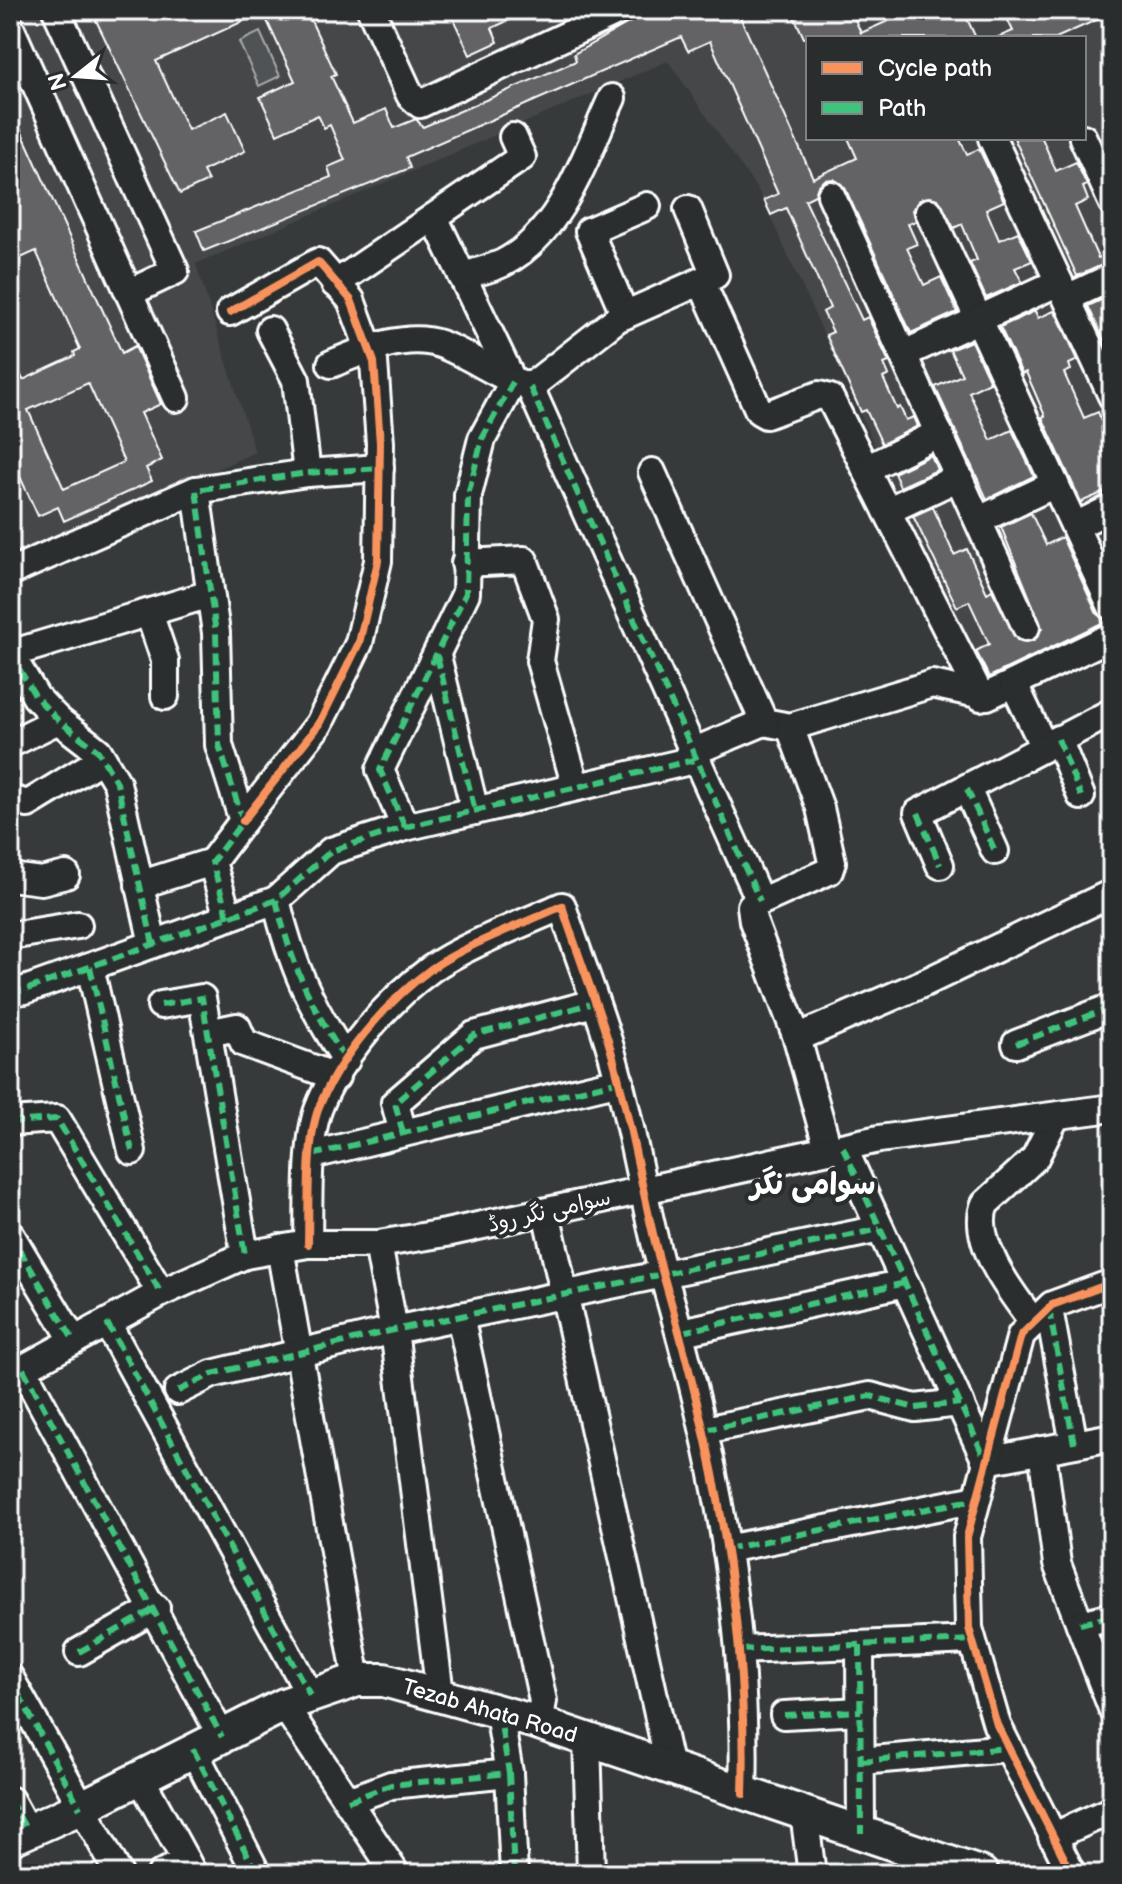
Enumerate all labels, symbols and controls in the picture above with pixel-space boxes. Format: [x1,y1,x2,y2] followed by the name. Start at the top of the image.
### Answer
[36,36,116,116] north arrow
[806,36,1086,140] legend
[878,54,992,83] text: Cycle path
[43,70,74,93] text: N
[878,94,926,123] text: Path
[748,1165,875,1203] district label: سوامی نگر
[485,1184,613,1239] street label: سوامی نگر روڈ
[399,1674,580,1749] street label: Tezab Ahata Road

